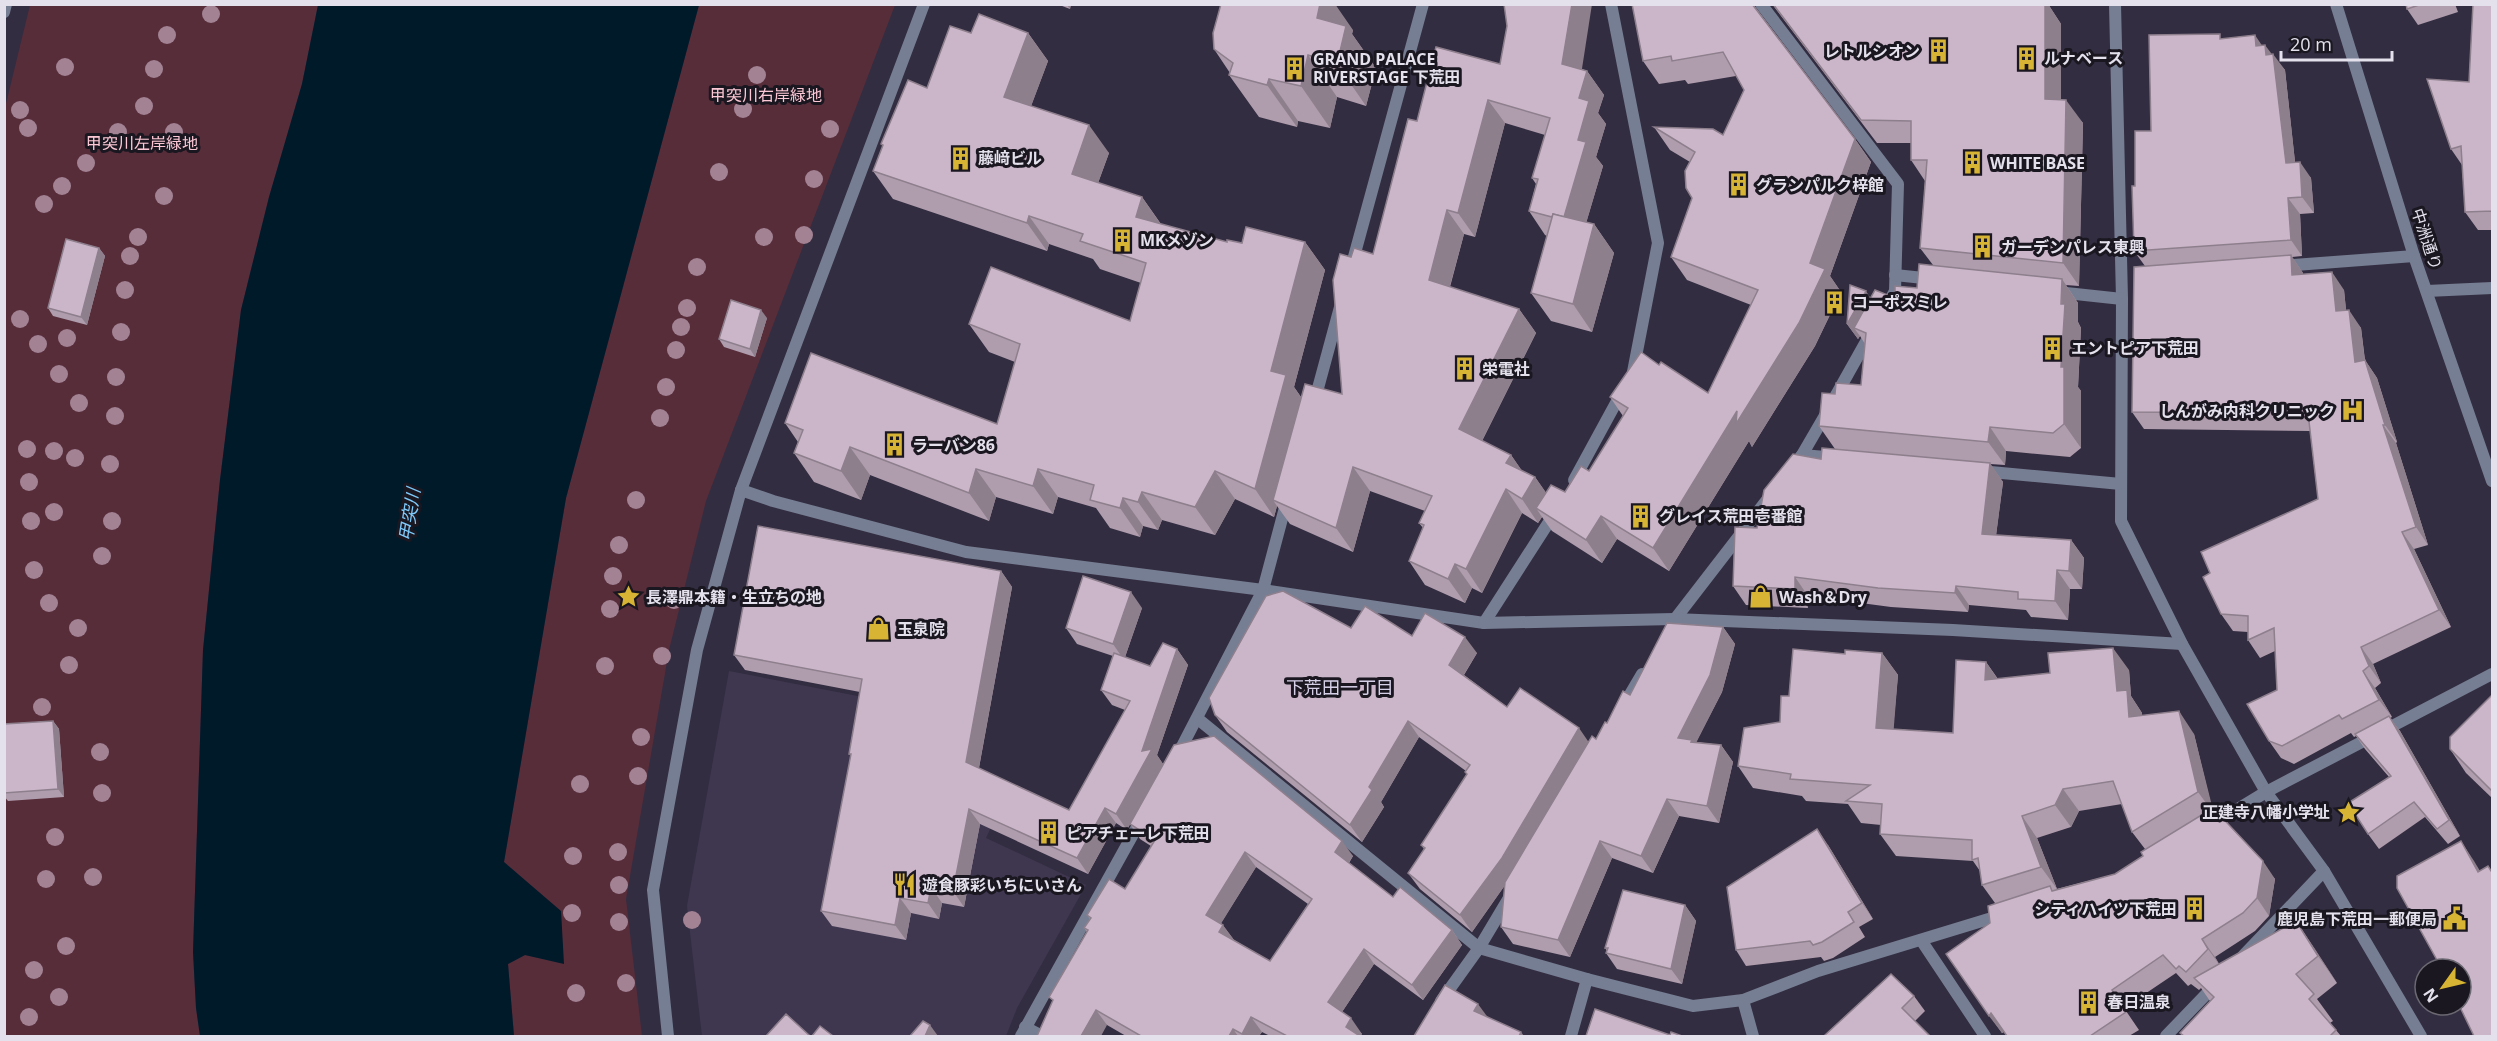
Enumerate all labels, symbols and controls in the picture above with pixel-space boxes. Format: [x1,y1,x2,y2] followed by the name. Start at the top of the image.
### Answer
[2281,24,2392,62] scale bar
[2290,32,2332,56] text: 20 m
[1925,38,1951,64] building icon: レトルシオン
[1824,40,1920,62] place label: レトルシオン
[2013,45,2039,71] building icon: ルナベース
[2044,47,2123,69] place label: ルナベース
[1313,48,1461,88] place label: GRAND PALACE RIVERSTAGE 下荒田
[1282,55,1308,81] building icon: GRAND PALACE RIVERSTAGE 下荒田
[710,84,822,106] park label: 甲突川右岸緑地
[86,132,198,154] park label: 甲突川左岸緑地
[947,145,973,171] building icon: 藤﨑ビル
[978,147,1042,169] place label: 藤﨑ビル
[1959,150,1985,176] building icon: WHITE BASE
[1990,152,2085,174] place label: WHITE BASE
[1725,172,1751,198] building icon: グランパルク梓館
[1756,174,1884,196] place label: グランパルク梓館
[2407,205,2447,273] street label: 中洲通り
[1109,227,1135,253] building icon: MKメゾン
[1140,229,1214,251] place label: MKメゾン
[1970,234,1996,260] building icon: ガーデンパレス東興
[2001,236,2145,258] place label: ガーデンパレス東興
[1821,289,1847,315] building icon: コーポスミレ
[1852,291,1948,313] place label: コーポスミレ
[2040,335,2066,361] building icon: エントピア下荒田
[2071,337,2199,359] place label: エントピア下荒田
[1451,356,1477,382] building icon: 栄電社
[1482,358,1530,380] place label: 栄電社
[2340,398,2366,424] hospital icon: しんがみ内科クリニック
[2159,400,2335,422] place label: しんがみ内科クリニック
[881,432,907,458] building icon: ラーバン86
[912,434,995,456] place label: ラーバン86
[393,484,425,543] water label: 甲突川
[1628,503,1654,529] building icon: グレイス荒田壱番館
[1659,505,1803,527] place label: グレイス荒田壱番館
[615,584,641,610] place icon: 長澤鼎本籍・生立ちの地
[1748,584,1774,610] shop icon: Wash＆Dry
[646,586,822,608] place label: 長澤鼎本籍・生立ちの地
[1779,586,1868,608] place label: Wash＆Dry
[866,616,892,642] shop icon: 玉泉院
[897,618,945,640] place label: 玉泉院
[1286,675,1394,699] district label: 下荒田一丁目
[2335,799,2361,825] place icon: 正建寺八幡小学址
[2202,801,2330,823] place label: 正建寺八幡小学址
[1035,820,1061,846] building icon: ピアチェーレ下荒田
[1066,822,1210,844] place label: ピアチェーレ下荒田
[891,872,917,898] restaurant icon: 遊食豚彩いちにいさん
[922,874,1082,896] place label: 遊食豚彩いちにいさん
[2182,896,2208,922] building icon: シティハイツ下荒田
[2034,898,2177,920] place label: シティハイツ下荒田
[2442,906,2468,932] public building icon: 鹿児島下荒田一郵便局
[2277,908,2437,930] place label: 鹿児島下荒田一郵便局
[2413,957,2473,1017] north arrow
[2418,984,2443,1007] text: N
[2076,989,2102,1015] building icon: 春日温泉
[2107,991,2171,1013] place label: 春日温泉

